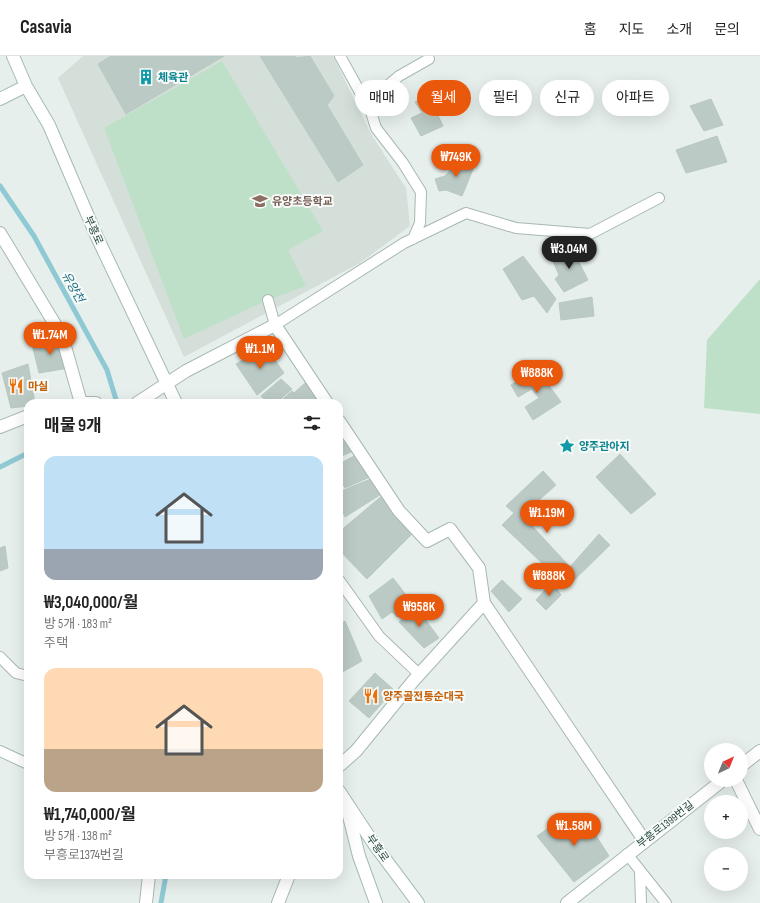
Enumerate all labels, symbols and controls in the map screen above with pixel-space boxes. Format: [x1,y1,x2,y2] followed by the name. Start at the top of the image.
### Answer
[20,16,72,39] text: Casavia
[584,21,597,38] text: 홈
[619,21,644,38] text: 지도
[666,21,692,38] text: 소개
[714,21,740,38] text: 문의
[137,68,155,86] building icon: 체육관
[158,71,188,84] place label: 체육관
[355,80,409,116] chip: 매매
[417,80,471,116] chip: 월세
[479,80,532,116] chip: 필터
[540,80,594,116] chip: 신규
[602,80,669,116] chip: 아파트
[428,144,484,178] pin: ₩749K
[440,149,472,165] text: ₩749K
[251,192,269,210] school or university icon: 유양초등학교
[272,195,333,208] place label: 유양초등학교
[81,214,106,247] street label: 부흥로
[536,236,602,270] pin: ₩3.04M
[551,241,587,257] text: ₩3.04M
[58,269,88,307] water label: 유양천
[17,322,83,356] pin: ₩1.74M
[33,327,67,343] text: ₩1.74M
[232,336,288,370] pin: ₩1.1M
[245,341,275,357] text: ₩1.1M
[509,360,565,394] pin: ₩888K
[521,365,553,381] text: ₩888K
[7,377,25,395] restaurant icon: 마실
[28,380,48,393] place label: 마실
[301,412,323,434] icon: filters
[44,416,102,436] text: 매물 9개
[558,437,576,455] place icon: 양주관아지
[579,440,630,453] place label: 양주관아지
[148,482,220,554] icon: home
[514,500,580,534] pin: ₩1.19M
[529,505,565,521] text: ₩1.19M
[521,563,577,597] pin: ₩888K
[533,568,565,584] text: ₩888K
[44,593,138,613] text: ₩3,040,000/월
[391,594,447,628] pin: ₩958K
[403,599,435,615] text: ₩958K
[44,616,112,632] text: 방 5개 · 183 m²
[44,635,68,651] text: 주택
[362,687,380,705] restaurant icon: 양주골전통순대국
[383,690,464,703] place label: 양주골전통순대국
[148,694,220,766] icon: home
[704,743,748,787] north arrow
[704,743,748,891] map controls
[704,795,748,839] button: +
[634,798,696,851] street label: 부흥로1399번길
[44,805,136,825] text: ₩1,740,000/월
[541,813,607,847] pin: ₩1.58M
[556,818,592,834] text: ₩1.58M
[44,828,112,844] text: 방 5개 · 138 m²
[364,832,392,864] street label: 부흥로
[44,847,124,863] text: 부흥로1374번길
[704,847,748,891] button: −

